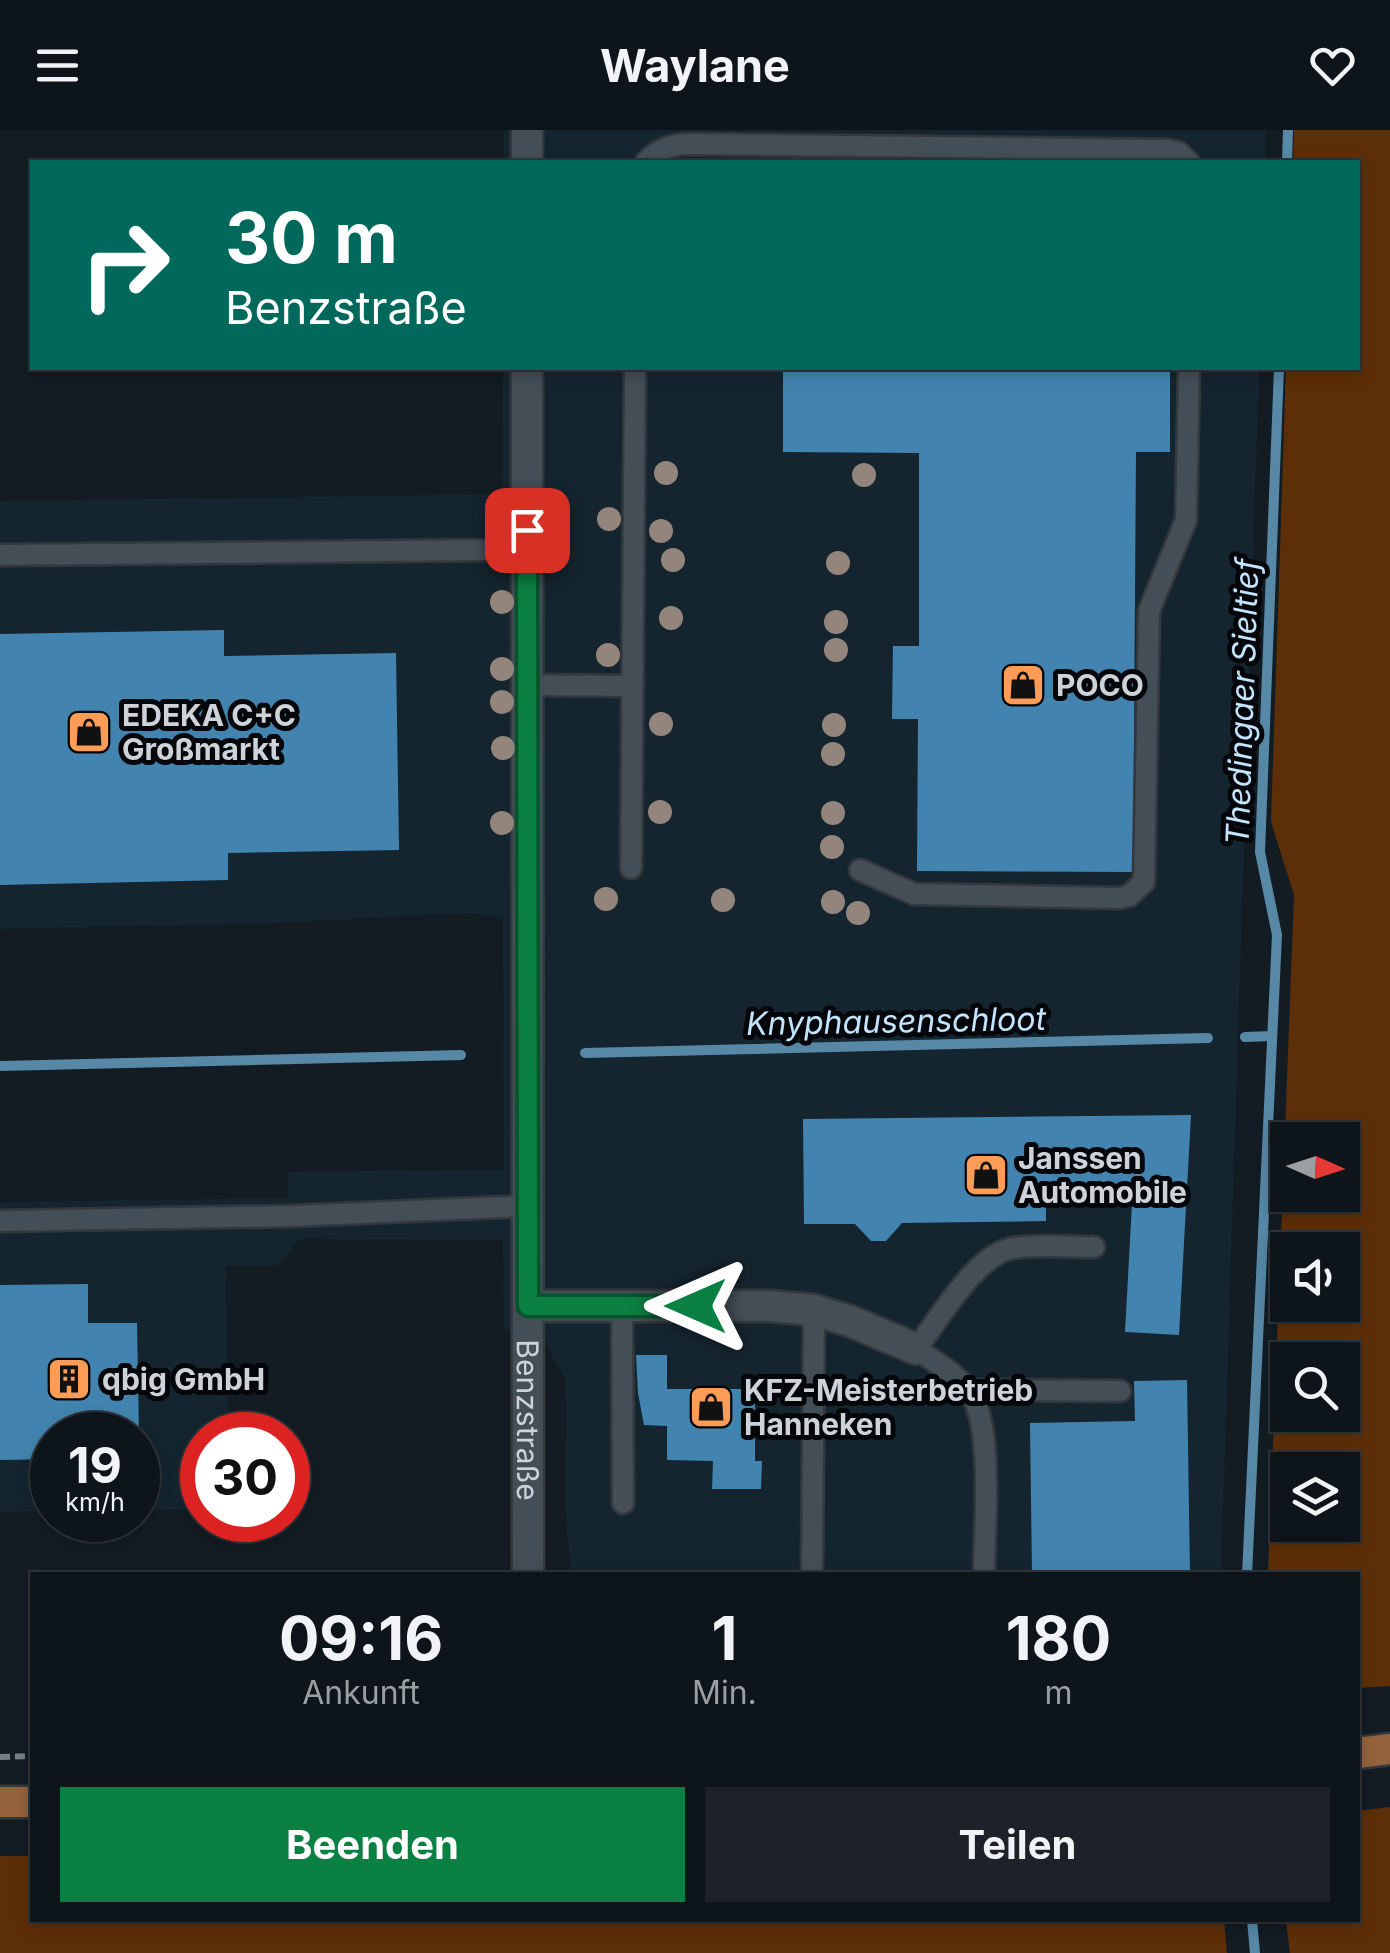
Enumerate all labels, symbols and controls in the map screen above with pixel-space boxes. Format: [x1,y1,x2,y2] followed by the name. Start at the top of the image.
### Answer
[30,38,85,93] icon: menu
[600,38,790,93] text: Waylane
[1305,38,1360,93] icon: heart
[225,195,398,280] text: 30 m
[60,200,190,330] icon: right
[225,280,467,335] text: Benzstraße
[485,488,570,573] pin
[500,503,555,558] icon: arrive
[1218,556,1267,846] water label: Thedingaer Sieltief
[1000,662,1046,708] shop icon: POCO
[1056,667,1144,703] place label: POCO
[122,697,296,767] place label: EDEKA C+C Großmarkt
[66,709,112,755] shop icon: EDEKA C+C Großmarkt
[746,999,1047,1043] water label: Knyphausenschloot
[1270,1122,1360,1212] north arrow
[1270,1122,1360,1542] map controls
[1018,1140,1187,1210] place label: Janssen Automobile
[963,1152,1009,1198] shop icon: Janssen Automobile
[1270,1232,1360,1322] button: sound
[644,1254,748,1358] position arrow
[510,1339,546,1501] street label: Benzstraße
[1270,1342,1360,1432] button: search
[46,1356,92,1402] building icon: qbig GmbH
[102,1361,265,1397] place label: qbig GmbH
[744,1372,1033,1442] place label: KFZ-Meisterbetrieb Hanneken
[688,1384,734,1430] shop icon: KFZ-Meisterbetrieb Hanneken
[180,1412,310,1542] speed limit sign: 30
[68,1435,122,1495] text: 19
[1270,1452,1360,1542] button: layers
[65,1487,125,1517] text: km/h
[279,1602,443,1674] text: 09:16
[712,1602,737,1674] text: 1
[1006,1602,1111,1674] text: 180
[302,1673,420,1712] text: Ankunft
[692,1673,757,1712] text: Min.
[1044,1673,1072,1712] text: m
[60,1787,685,1902] button: Beenden
[705,1787,1330,1902] button: Teilen

